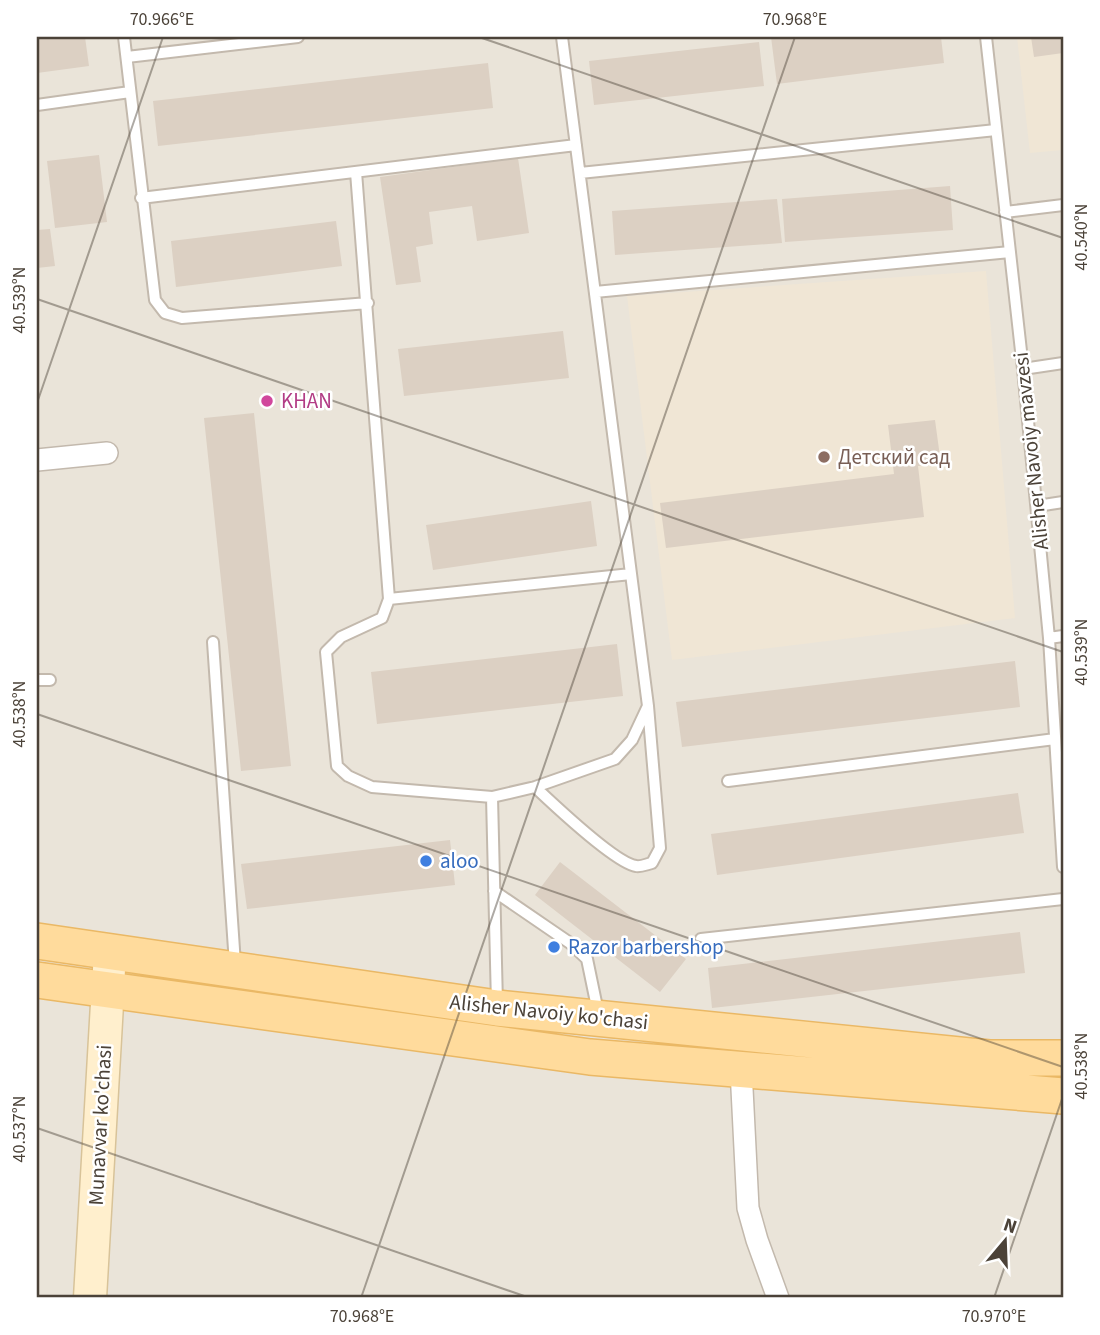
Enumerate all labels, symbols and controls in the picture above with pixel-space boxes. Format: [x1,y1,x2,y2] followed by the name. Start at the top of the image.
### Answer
[130,7,194,32] text: 70.966°E
[763,7,827,32] text: 70.968°E
[1069,204,1094,270] text: 40.540°N
[7,267,32,333] text: 40.539°N
[1006,351,1056,551] street label: Alisher Navoiy mavzesi
[281,386,332,416] place label: KHAN
[259,393,275,409] marker: KHAN
[838,442,950,472] place label: Детский сад
[816,449,832,465] marker: Детский сад
[1069,619,1094,685] text: 40.539°N
[7,681,32,747] text: 40.538°N
[440,846,479,876] place label: aloo
[418,853,434,869] marker: aloo
[568,932,724,962] place label: Razor barbershop
[546,939,562,955] marker: Razor barbershop
[448,987,650,1037] street label: Alisher Navoiy ko'chasi
[1069,1033,1094,1099] text: 40.538°N
[81,1044,119,1206] street label: Munavvar ko'chasi
[7,1096,32,1162] text: 40.537°N
[970,1206,1040,1276] north arrow
[1000,1212,1020,1241] text: N
[330,1304,394,1329] text: 70.968°E
[962,1304,1026,1329] text: 70.970°E

